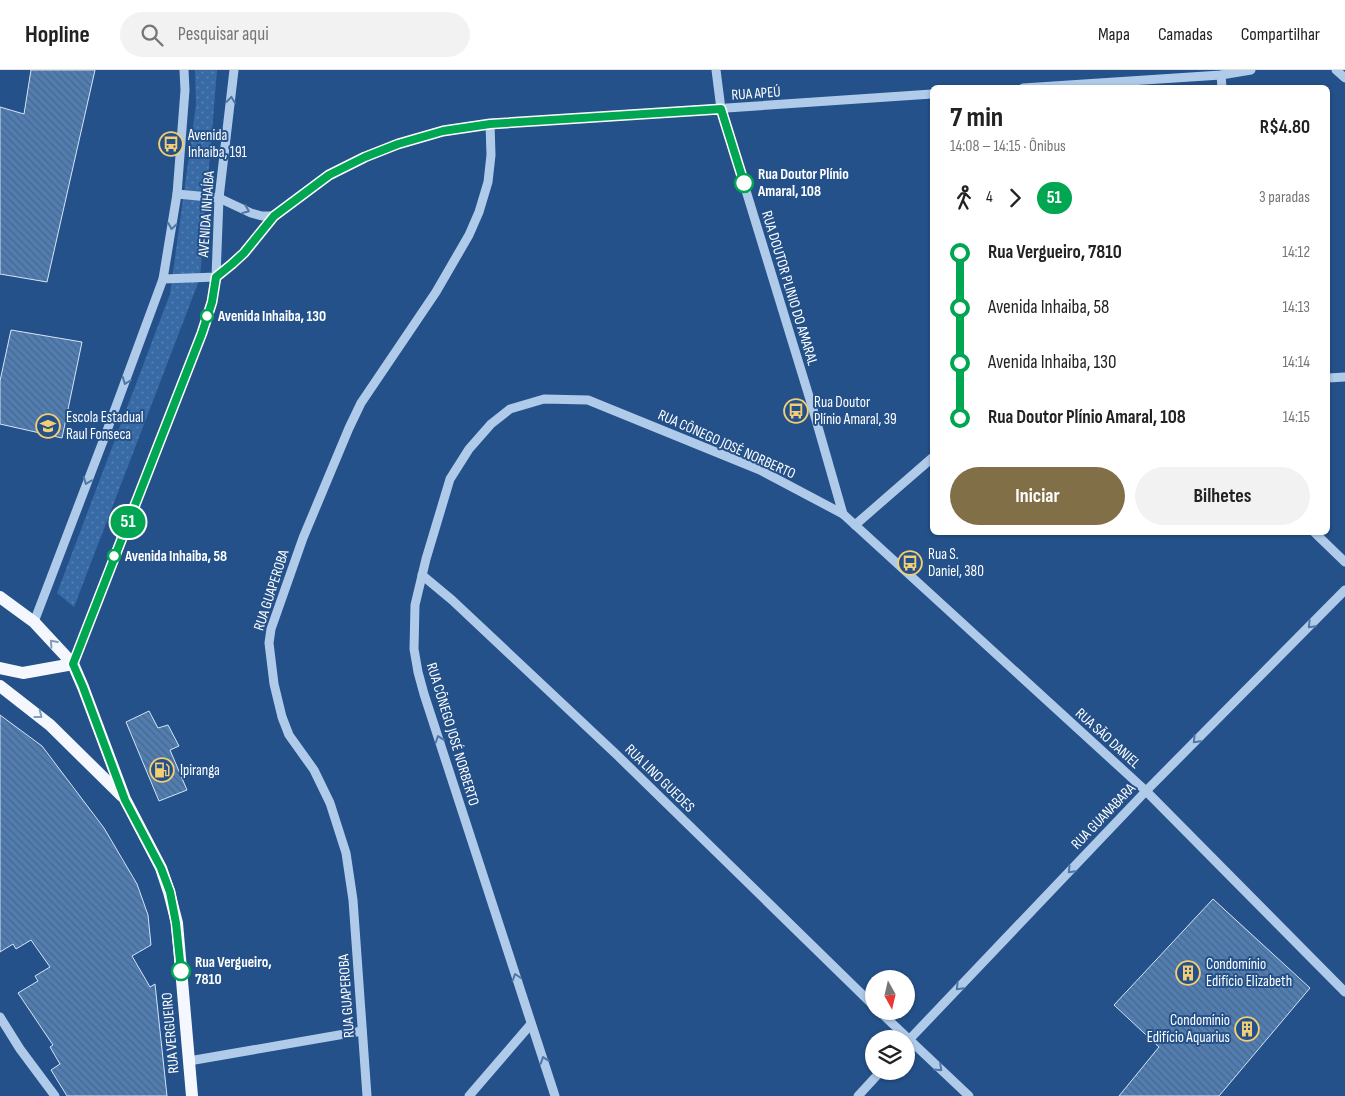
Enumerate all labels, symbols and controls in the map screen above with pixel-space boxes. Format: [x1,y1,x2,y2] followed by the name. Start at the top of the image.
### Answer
[120,12,470,57] search box
[25,20,90,49] text: Hopline
[138,21,166,49] icon: search
[178,23,269,46] text: Pesquisar aqui
[1098,24,1130,45] text: Mapa
[1158,24,1213,45] text: Camadas
[1241,24,1320,45] text: Compartilhar
[731,82,781,105] street label: RUA APEÚ
[225,96,236,104] one-way arrow
[950,101,1003,134] text: 7 min
[1260,116,1310,139] text: R$4.80
[187,126,248,162] place label: Avenida Inhaiba, 191
[158,131,184,157] bus stop icon: Avenida Inhaiba, 191
[950,137,1066,156] text: 14:08 – 14:15 · Ônibus
[757,165,849,201] place label: Rua Doutor Plínio Amaral, 108
[194,170,219,259] street label: AVENIDA INHAÍBA
[734,173,754,193] marker: Rua Doutor Plínio Amaral, 108
[950,184,978,212] icon: walk
[1001,184,1029,212] icon: forward
[1047,187,1062,208] text: 51
[986,188,993,207] text: 4
[1259,188,1310,207] text: 3 paradas
[241,204,250,215] one-way arrow
[757,208,822,368] street label: RUA DOUTOR PLINIO DO AMARAL
[167,222,177,230] one-way arrow
[988,241,1122,264] text: Rua Vergueiro, 7810
[1282,243,1310,262] text: 14:12
[988,296,1109,319] text: Avenida Inhaiba, 58
[1282,298,1310,317] text: 14:13
[217,307,326,326] place label: Avenida Inhaiba, 130
[200,309,214,323] marker: Avenida Inhaiba, 130
[988,351,1117,374] text: Avenida Inhaiba, 130
[1282,353,1310,372] text: 14:14
[121,376,132,385] one-way arrow
[814,393,897,429] place label: Rua Doutor Plínio Amaral, 39
[783,398,809,424] bus stop icon: Rua Doutor Plínio Amaral, 39
[655,406,799,483] street label: RUA CÔNEGO JOSÉ NORBERTO
[988,406,1186,429] text: Rua Doutor Plínio Amaral, 108
[66,408,144,444] place label: Escola Estadual Raul Fonseca
[1283,408,1310,427] text: 14:15
[35,413,61,439] school or university icon: Escola Estadual Raul Fonseca
[950,467,1125,525] button: Iniciar
[1135,467,1310,525] button: Bilhetes
[83,477,93,485] one-way arrow
[106,506,150,538] line badge: 51
[121,511,135,532] text: 51
[928,545,984,581] place label: Rua S. Daniel, 380
[124,547,227,566] place label: Avenida Inhaiba, 58
[249,547,294,633] street label: RUA GUAPEROBA
[107,549,121,563] marker: Avenida Inhaiba, 58
[897,550,923,576] bus stop icon: Rua S. Daniel, 380
[1307,619,1316,628] one-way arrow
[50,639,59,648] one-way arrow
[422,660,483,808] street label: RUA CÔNEGO JOSÉ NORBERTO
[1071,704,1145,773] street label: RUA SÃO DANIEL
[33,710,42,718] one-way arrow
[1193,734,1202,743] one-way arrow
[435,736,445,744] one-way arrow
[621,740,699,816] street label: RUA LINO GUEDES
[149,757,175,783] fuel station icon: Ipiranga
[180,761,220,780] place label: Ipiranga
[1067,779,1140,853] street label: RUA GUANABARA
[1068,864,1077,873] one-way arrow
[195,953,272,989] place label: Rua Vergueiro, 7810
[334,953,359,1039] street label: RUA GUAPEROBA
[1206,955,1292,991] place label: Condomínio Edifício Elizabeth
[1175,960,1201,986] building icon: Condomínio Edifício Elizabeth
[171,961,191,981] marker: Rua Vergueiro, 7810
[865,970,915,1020] north arrow
[865,970,915,1080] map controls
[512,974,522,982] one-way arrow
[956,982,965,991] one-way arrow
[158,992,183,1074] street label: RUA VERGUEIRO
[1147,1011,1230,1047] place label: Condomínio Edifício Aquarius
[1234,1016,1260,1042] building icon: Condomínio Edifício Aquarius
[865,1030,915,1080] button: layers
[539,1056,549,1064] one-way arrow
[933,1062,942,1071] one-way arrow

